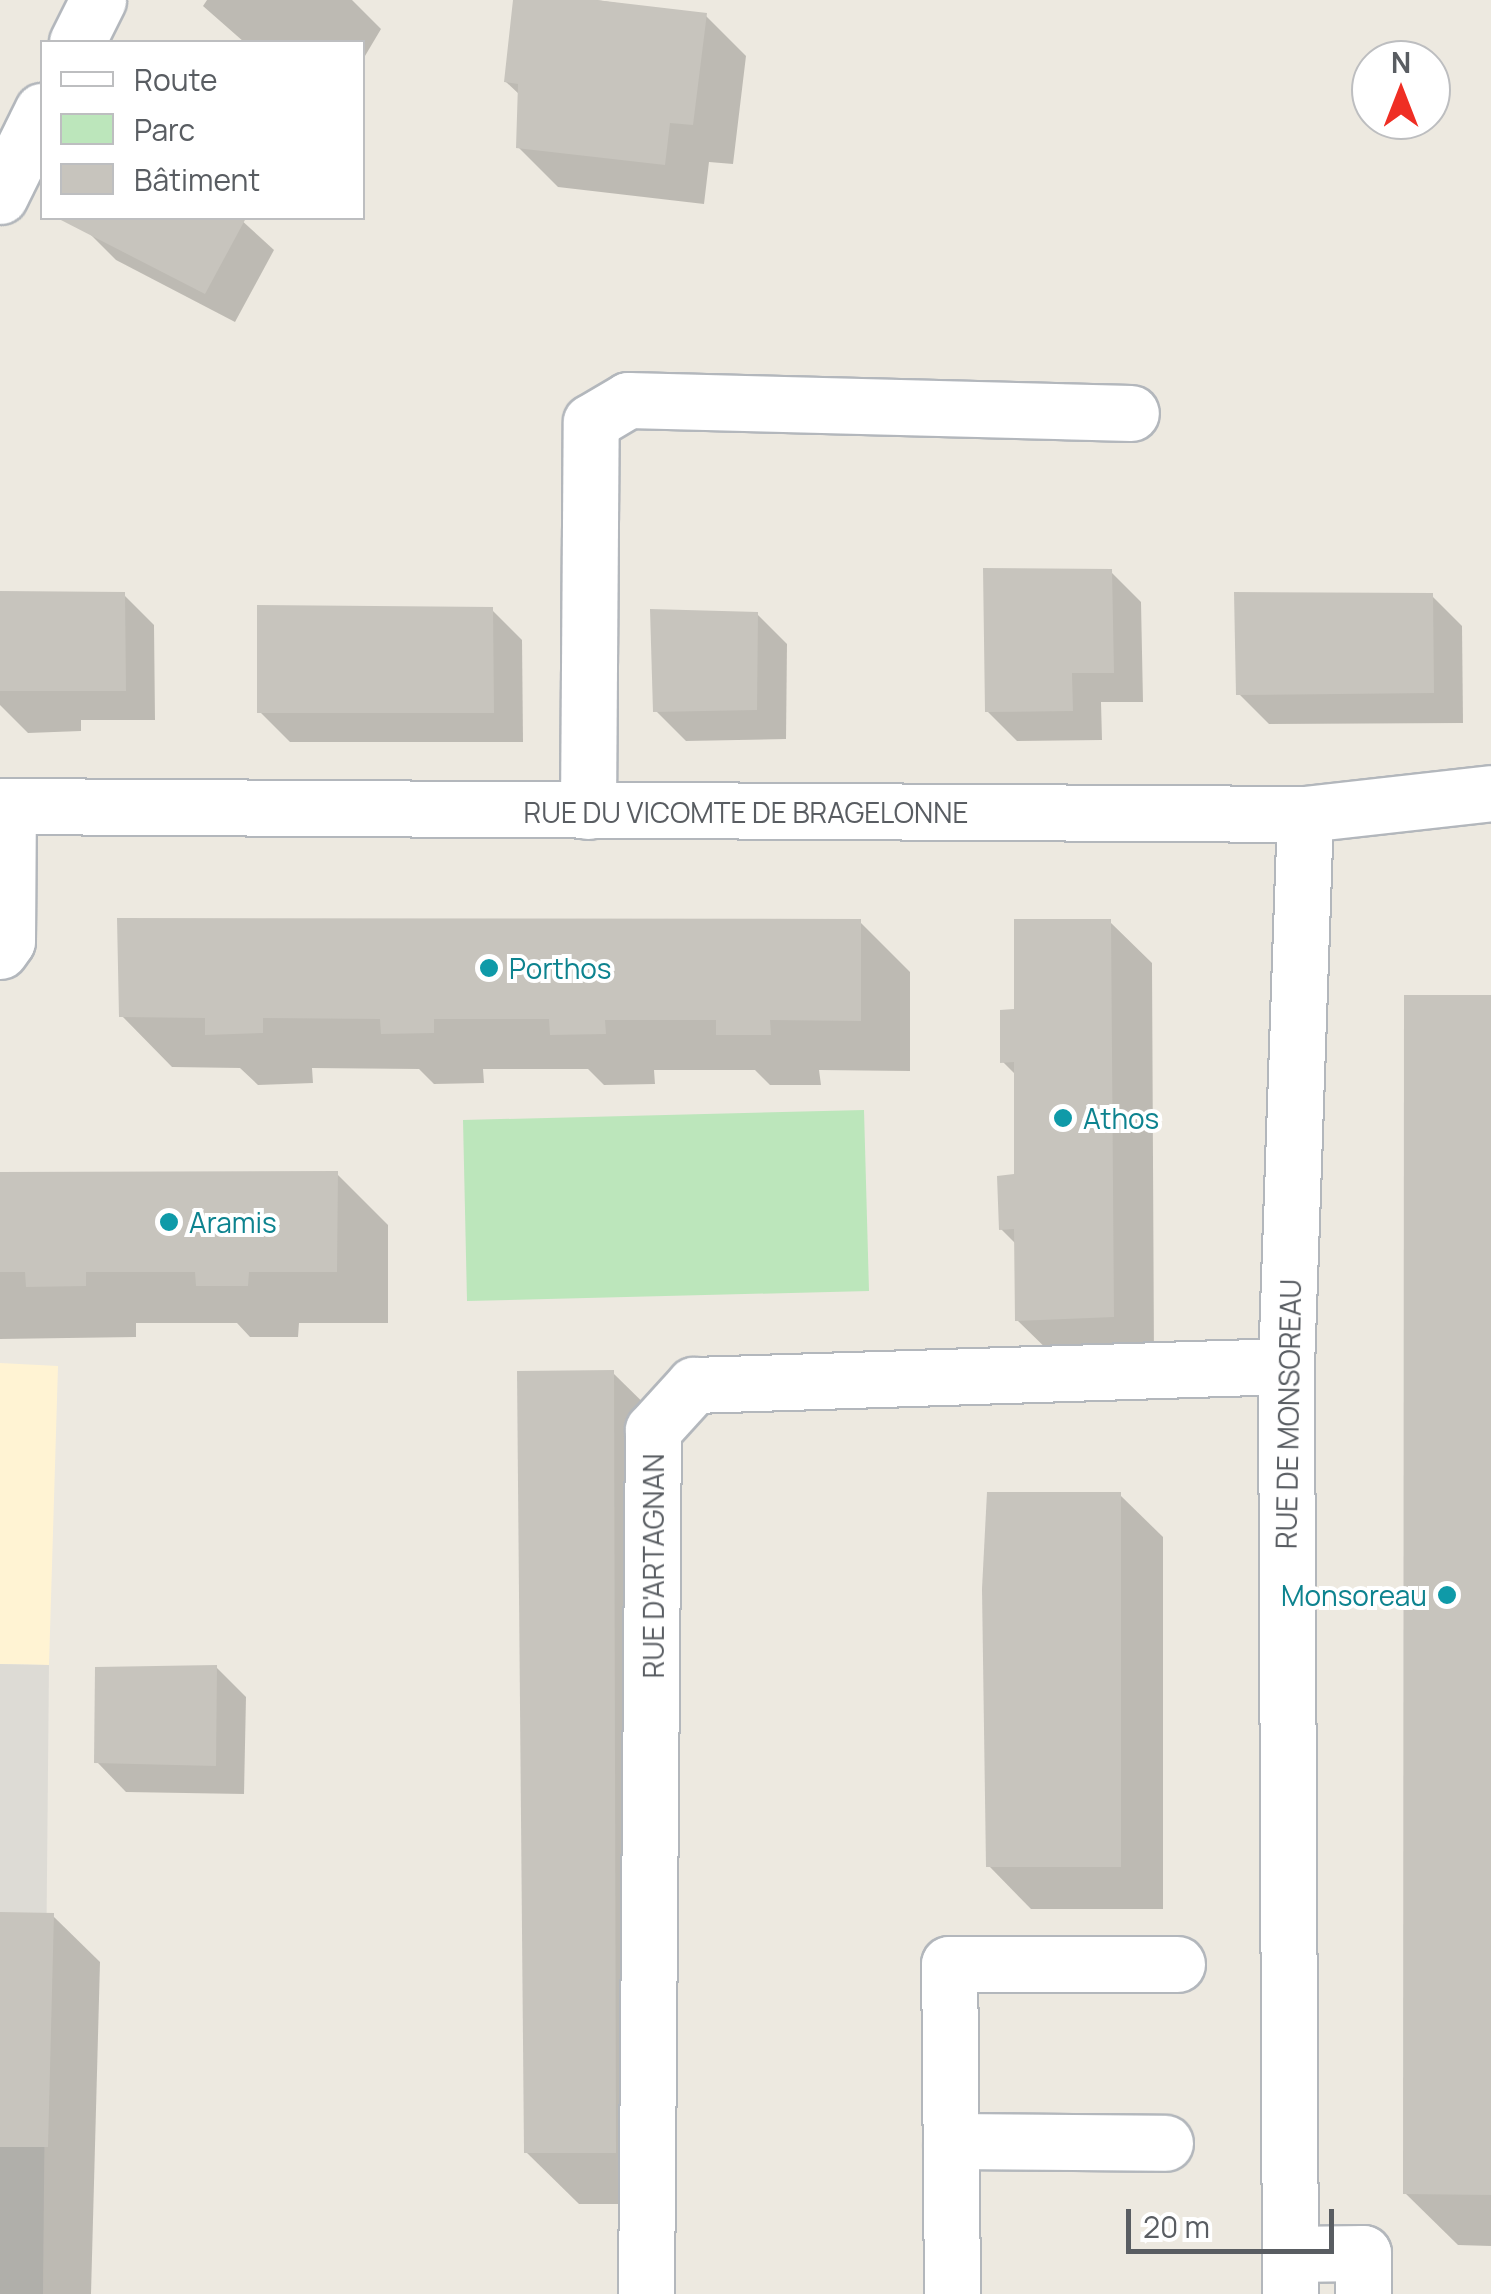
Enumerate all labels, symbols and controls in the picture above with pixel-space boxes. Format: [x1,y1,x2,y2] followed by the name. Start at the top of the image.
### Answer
[40,40,365,220] legend
[1351,40,1451,140] north arrow
[1391,43,1411,81] text: N
[134,59,217,100] text: Route
[134,109,195,150] text: Parc
[134,159,260,200] text: Bâtiment
[524,795,968,829] street label: RUE DU VICOMTE DE BRAGELONNE
[509,951,611,985] place label: Porthos
[478,957,500,979] marker: Porthos
[1083,1101,1159,1135] place label: Athos
[1052,1107,1074,1129] marker: Athos
[189,1205,277,1239] place label: Aramis
[158,1211,180,1233] marker: Aramis
[1269,1279,1307,1549] street label: RUE DE MONSOREAU
[636,1454,670,1678] street label: RUE D'ARTAGNAN
[1281,1578,1427,1612] place label: Monsoreau
[1436,1584,1458,1606] marker: Monsoreau
[1131,2189,1338,2251] scale bar
[1143,2206,1210,2247] text: 20 m

